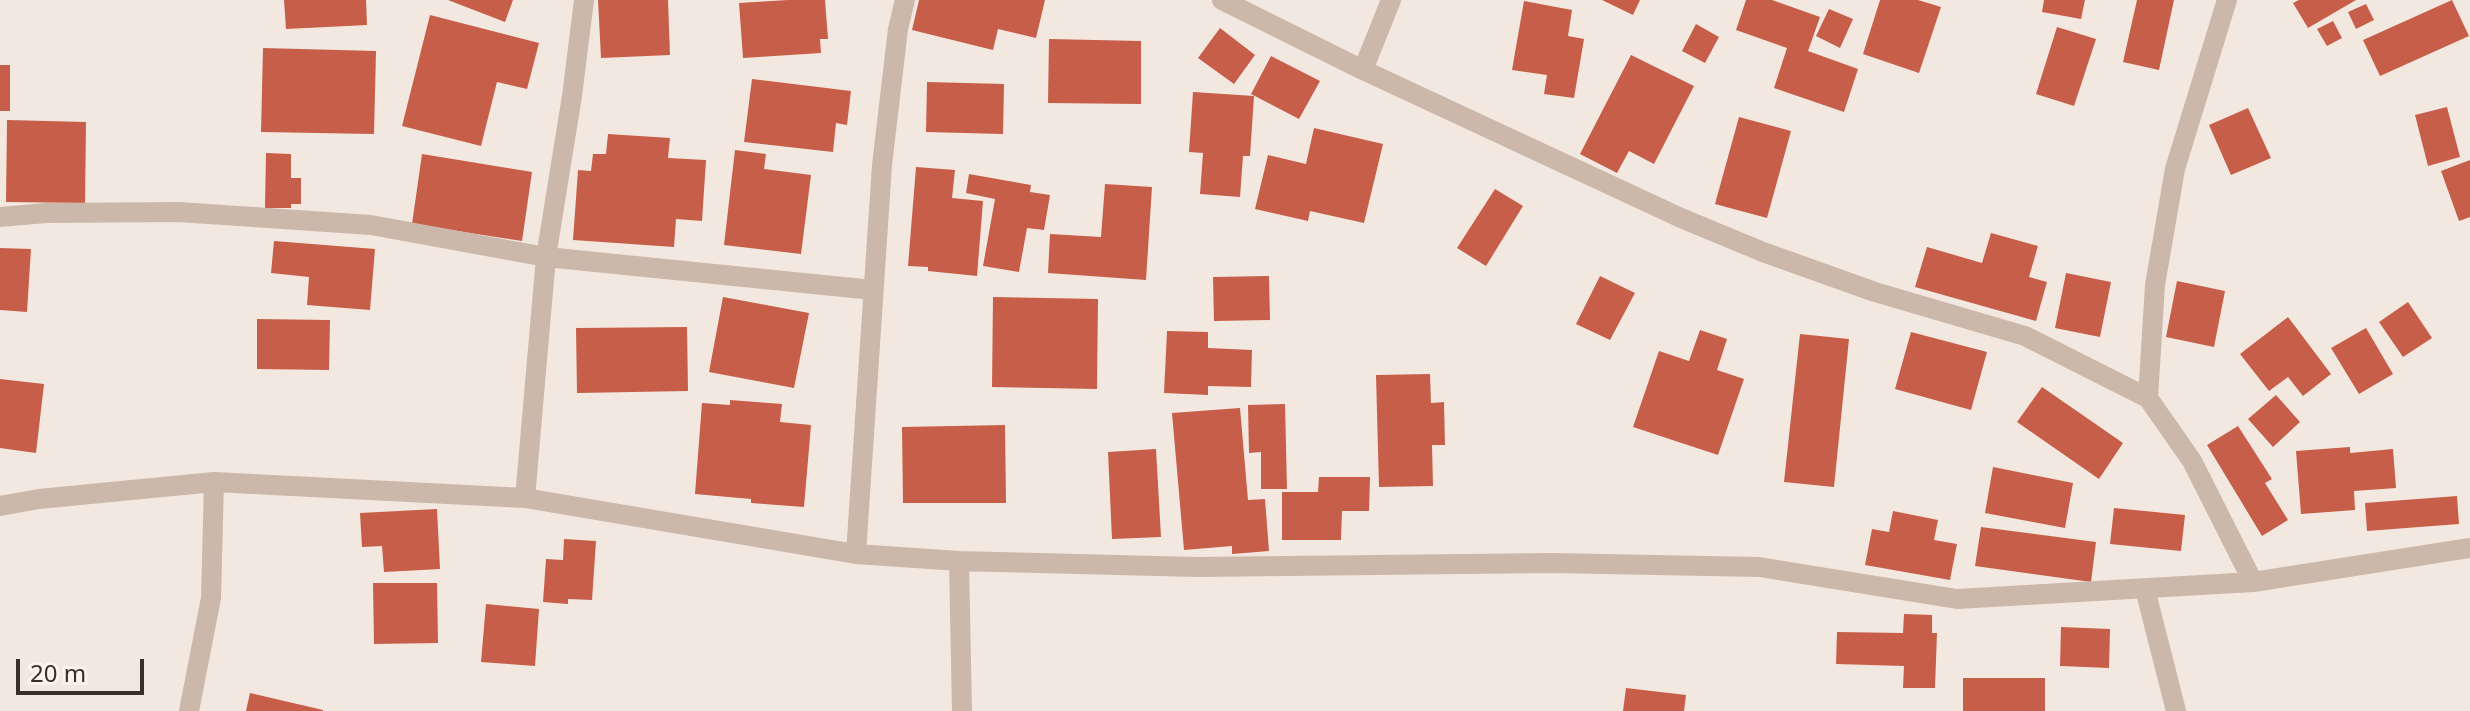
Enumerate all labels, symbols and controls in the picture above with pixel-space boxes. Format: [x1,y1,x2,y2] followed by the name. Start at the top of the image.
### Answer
[20,643,148,693] scale bar
[30,656,86,689] text: 20 m

